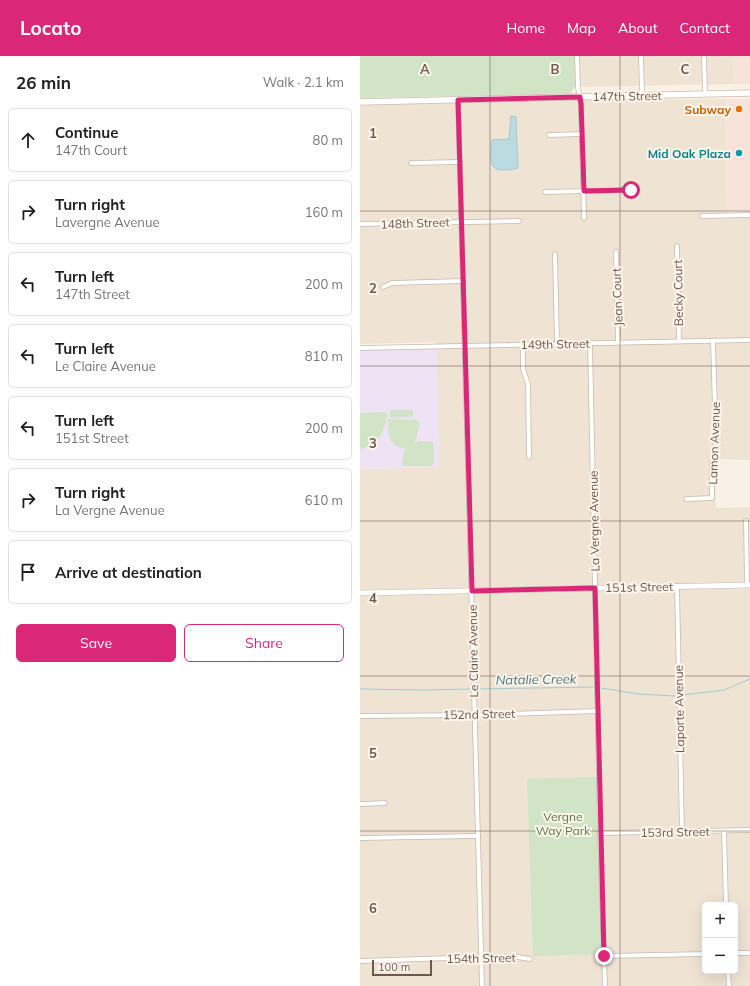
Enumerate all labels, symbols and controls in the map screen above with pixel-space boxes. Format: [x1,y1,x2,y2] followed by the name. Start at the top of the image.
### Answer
[20,16,81,40] text: Locato
[506,19,545,37] text: Home
[567,19,596,37] text: Map
[618,19,658,37] text: About
[680,19,730,37] text: Contact
[420,61,430,77] text: A
[551,61,560,77] text: B
[681,61,690,77] text: C
[16,72,71,93] text: 26 min
[263,74,344,90] text: Walk · 2.1 km
[592,88,662,104] street label: 147th Street
[684,102,731,117] place label: Subway
[734,104,744,114] marker: Subway
[55,123,118,142] text: Continue
[369,125,377,141] text: 1
[17,129,39,151] icon: ahead
[313,132,343,148] text: 80 m
[55,142,127,158] text: 147th Court
[648,146,731,161] place label: Mid Oak Plaza
[734,148,744,158] marker: Mid Oak Plaza
[622,181,640,199] route start
[55,195,125,214] text: Turn right
[17,201,39,223] icon: right
[305,204,343,220] text: 160 m
[55,214,160,230] text: Lavergne Avenue
[380,214,450,232] street label: 148th Street
[670,260,686,326] street label: Becky Court
[55,267,114,286] text: Turn left
[608,268,626,326] street label: Jean Court
[17,273,39,295] icon: left
[305,276,343,292] text: 200 m
[369,280,377,296] text: 2
[55,286,130,302] text: 147th Street
[520,336,590,352] street label: 149th Street
[55,339,114,358] text: Turn left
[17,345,39,367] icon: left
[305,348,343,364] text: 810 m
[55,358,156,374] text: Le Claire Avenue
[705,401,723,485] street label: Lamon Avenue
[55,411,114,430] text: Turn left
[17,417,39,439] icon: left
[305,420,343,436] text: 200 m
[55,430,129,446] text: 151st Street
[369,435,377,451] text: 3
[586,470,602,572] street label: La Vergne Avenue
[55,483,125,502] text: Turn right
[17,489,39,511] icon: right
[305,492,343,508] text: 610 m
[55,502,165,518] text: La Vergne Avenue
[17,561,39,583] icon: arrive
[55,563,202,582] text: Arrive at destination
[605,579,673,595] street label: 151st Street
[369,590,377,606] text: 4
[465,604,481,698] street label: Le Claire Avenue
[16,624,176,662] button: Save
[184,624,344,662] button: Share
[671,665,687,753] street label: Laporte Avenue
[495,670,577,688] water label: Natalie Creek
[443,706,515,722] street label: 152nd Street
[369,745,377,761] text: 5
[536,809,591,838] park label: Vergne Way Park
[640,824,710,840] street label: 153rd Street
[369,900,377,916] text: 6
[702,902,738,974] map controls
[702,902,738,938] button: +
[702,938,738,974] button: −
[595,947,613,965] route end
[446,950,516,966] street label: 154th Street
[372,958,432,977] scale bar
[378,960,410,974] text: 100 m

